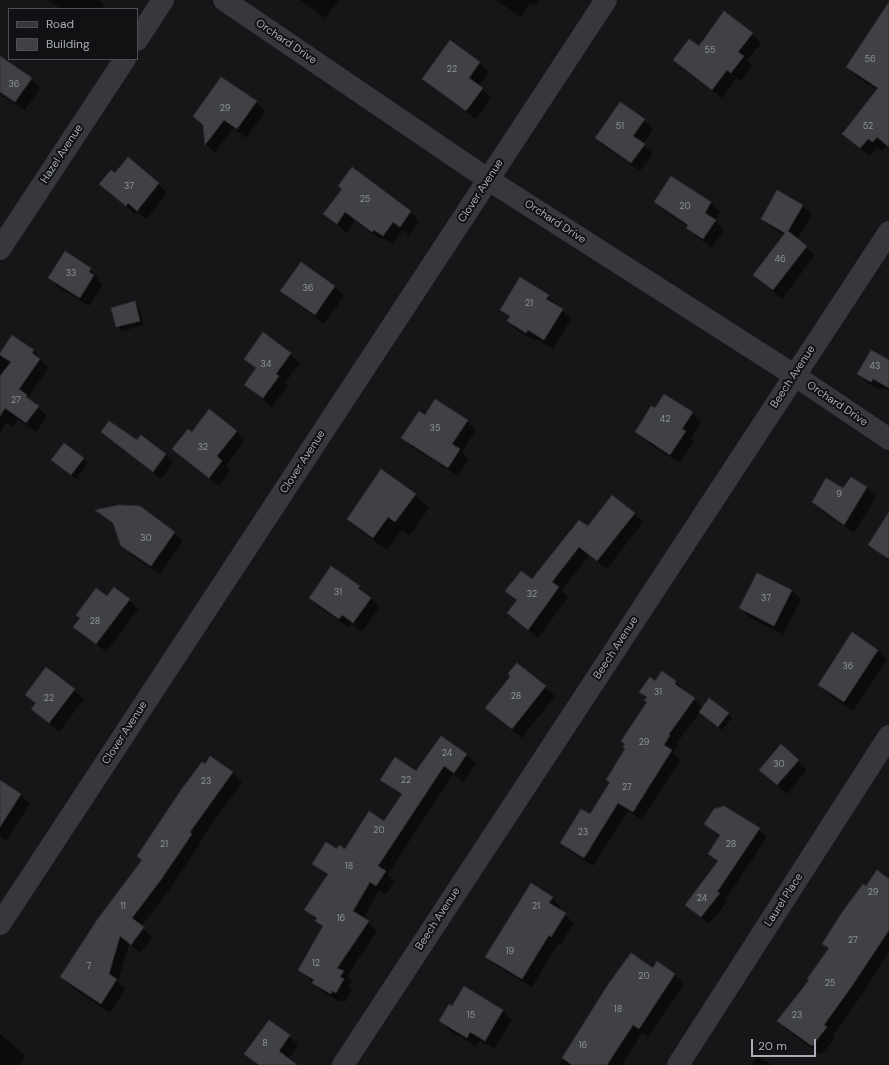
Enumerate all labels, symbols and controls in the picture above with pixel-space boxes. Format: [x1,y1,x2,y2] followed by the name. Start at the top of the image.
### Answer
[8,8,138,60] legend
[46,16,74,32] text: Road
[253,17,319,67] street label: Orchard Drive
[46,36,90,52] text: Building
[705,46,715,56] house number: 55
[864,55,876,65] house number: 56
[447,65,457,75] house number: 22
[9,80,19,90] house number: 36
[220,104,230,114] house number: 29
[38,122,86,186] street label: Hazel Avenue
[616,122,624,132] house number: 51
[863,122,873,132] house number: 52
[456,157,506,225] street label: Clover Avenue
[124,182,134,192] house number: 37
[360,195,370,205] house number: 25
[522,197,588,247] street label: Orchard Drive
[679,202,691,212] house number: 20
[774,255,786,265] house number: 46
[66,269,76,279] house number: 33
[303,284,313,294] house number: 36
[525,299,533,309] house number: 21
[768,343,818,411] street label: Beech Avenue
[261,360,271,370] house number: 34
[870,362,880,372] house number: 43
[804,379,870,429] street label: Orchard Drive
[11,396,21,406] house number: 27
[660,415,670,425] house number: 42
[430,424,440,434] house number: 35
[278,428,328,496] street label: Clover Avenue
[198,443,208,453] house number: 32
[836,490,842,500] house number: 9
[140,534,152,544] house number: 30
[334,588,342,598] house number: 31
[527,590,537,600] house number: 32
[761,594,771,604] house number: 37
[591,614,641,682] street label: Beech Avenue
[90,617,100,627] house number: 28
[843,662,853,672] house number: 36
[654,688,662,698] house number: 31
[511,692,521,702] house number: 28
[44,694,54,704] house number: 22
[100,699,150,767] street label: Clover Avenue
[639,738,649,748] house number: 29
[442,749,452,759] house number: 24
[773,760,785,770] house number: 30
[401,776,411,786] house number: 22
[201,777,211,787] house number: 23
[622,783,632,793] house number: 27
[373,826,385,836] house number: 20
[578,828,588,838] house number: 23
[160,840,168,850] house number: 21
[726,840,736,850] house number: 28
[345,862,353,872] house number: 18
[762,871,806,929] street label: Laurel Place
[413,885,463,953] street label: Beech Avenue
[868,888,878,898] house number: 29
[697,894,707,904] house number: 24
[120,902,126,912] house number: 11
[532,902,540,912] house number: 21
[337,914,345,924] house number: 16
[848,936,858,946] house number: 27
[506,947,514,957] house number: 19
[312,959,320,969] house number: 12
[87,962,91,972] house number: 7
[638,972,650,982] house number: 20
[825,979,835,989] house number: 25
[614,1005,622,1015] house number: 18
[467,1011,475,1021] house number: 15
[792,1011,802,1021] house number: 23
[753,1031,818,1057] scale bar
[758,1038,787,1054] text: 20 m
[262,1039,268,1049] house number: 8
[579,1041,587,1051] house number: 16

